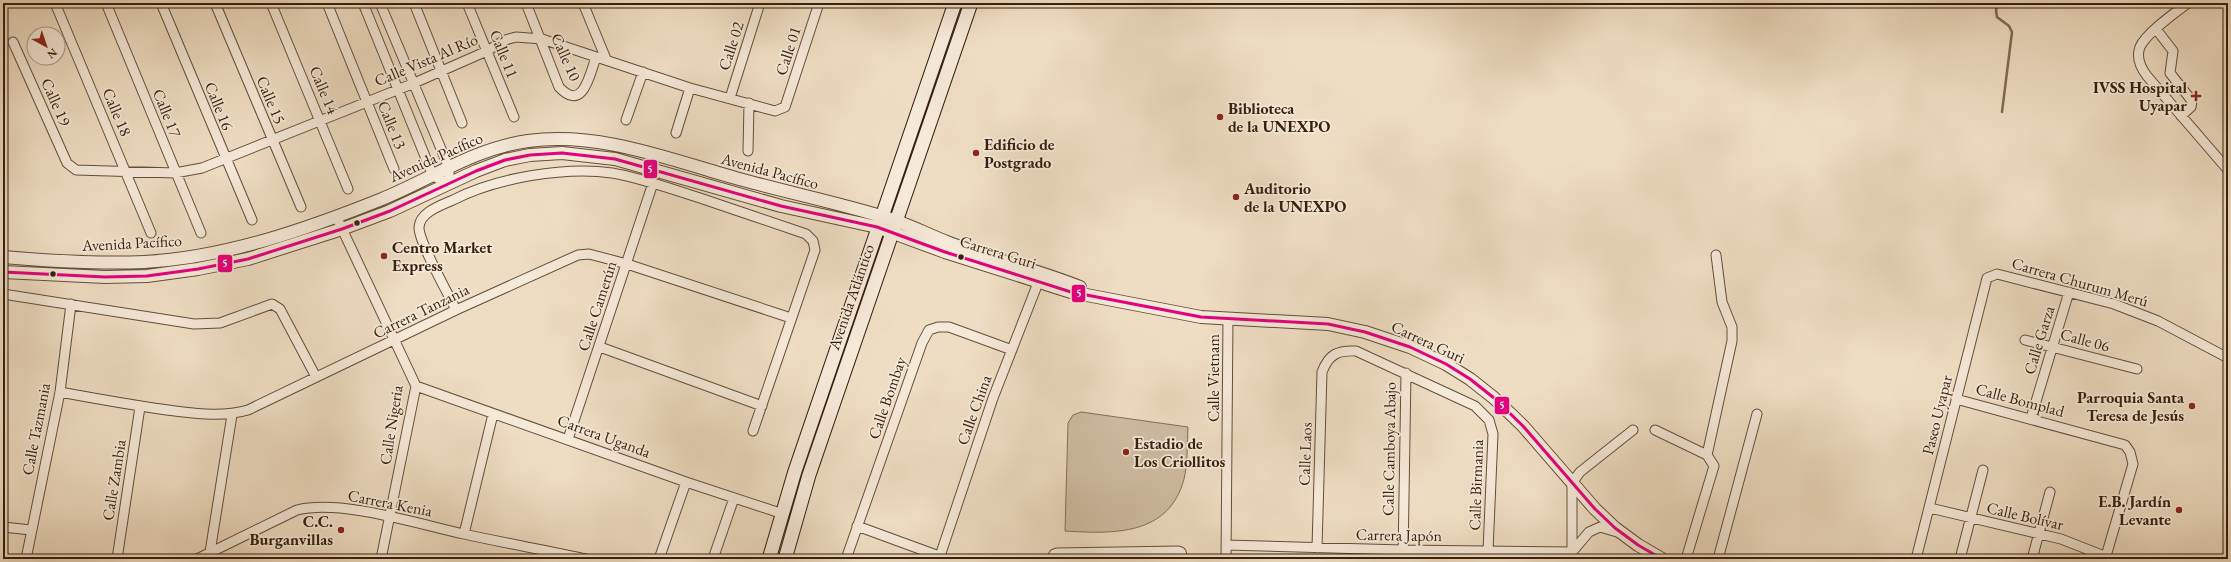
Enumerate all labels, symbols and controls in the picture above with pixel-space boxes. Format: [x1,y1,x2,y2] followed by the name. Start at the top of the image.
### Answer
[713,19,749,73] street label: Calle 02
[770,24,806,78] street label: Calle 01
[26,26,66,66] north arrow
[485,27,523,81] street label: Calle 11
[371,29,481,91] street label: Calle Vista Al Río
[546,30,586,84] street label: Calle 10
[44,45,60,62] text: N
[305,63,344,118] street label: Calle 14
[252,73,290,127] street label: Calle 15
[36,75,76,129] street label: Calle 19
[2093,77,2187,116] place label: IVSS Hospital Uyapar
[200,79,238,134] street label: Calle 16
[98,85,137,140] street label: Calle 18
[148,86,186,141] street label: Calle 17
[2190,90,2202,102] marker: IVSS Hospital Uyapar
[373,98,411,153] street label: Calle 13
[1228,98,1330,137] place label: Biblioteca de la UNEXPO
[1215,112,1225,122] marker: Biblioteca de la UNEXPO
[385,127,486,187] street label: Avenida Pacífico
[984,134,1055,173] place label: Edificio de Postgrado
[718,148,821,194] street label: Avenida Pacífico
[971,148,981,158] marker: Edificio de Postgrado
[643,159,658,179] line badge: 5
[647,162,653,176] text: 5
[1243,178,1346,217] place label: Auditorio de la UNEXPO
[1231,192,1241,202] marker: Auditorio de la UNEXPO
[352,218,362,228] unlabelled marker
[80,230,183,256] street label: Avenida Pacífico
[957,230,1039,274] street label: Carrera Guri
[392,237,492,276] place label: Centro Market Express
[823,241,879,354] street label: Avenida Atlántico
[379,251,389,261] marker: Centro Market Express
[956,252,966,262] unlabelled marker
[2009,252,2151,312] street label: Carrera Churum Merú
[217,254,233,273] line badge: 5
[222,256,228,270] text: 5
[573,258,622,354] street label: Calle Camerún
[48,269,58,279] unlabelled marker
[369,278,473,343] street label: Carrera Tanzania
[1071,284,1086,303] line badge: 5
[1076,286,1082,300] text: 5
[2019,303,2060,377] street label: Calle Garza
[1388,316,1468,368] street label: Carrera Guri
[2058,323,2112,357] street label: Calle 06
[1203,334,1224,422] street label: Calle Vietnam
[863,353,911,442] street label: Calle Bombay
[952,371,997,448] street label: Calle China
[1917,372,1957,457] street label: Paseo Uyapar
[1973,378,2068,422] street label: Calle Bomplad
[17,380,55,477] street label: Calle Tazmania
[1377,382,1401,516] street label: Calle Camboya Abajo
[374,383,408,466] street label: Calle Nigeria
[2077,387,2185,426] place label: Parroquia Santa Teresa de Jesús
[1494,396,1510,415] line badge: 5
[1499,398,1505,412] text: 5
[2187,401,2197,411] marker: Parroquia Santa Teresa de Jesús
[555,409,654,463] street label: Carrera Uganda
[1293,422,1317,486] street label: Calle Laos
[1134,433,1226,472] place label: Estadio de Los Criollitos
[97,437,131,522] street label: Calle Zambia
[1464,438,1488,531] street label: Calle Birmania
[1121,447,1131,457] marker: Estadio de Los Criollitos
[346,485,435,522] street label: Carrera Kenia
[2098,491,2171,530] place label: E.B. Jardín Levante
[1985,497,2066,535] street label: Calle Bolívar
[2174,505,2184,515] marker: E.B. Jardín Levante
[250,511,333,550] place label: C.C. Burganvillas
[1356,524,1443,546] street label: Carrera Japón
[336,525,346,535] marker: C.C. Burganvillas

